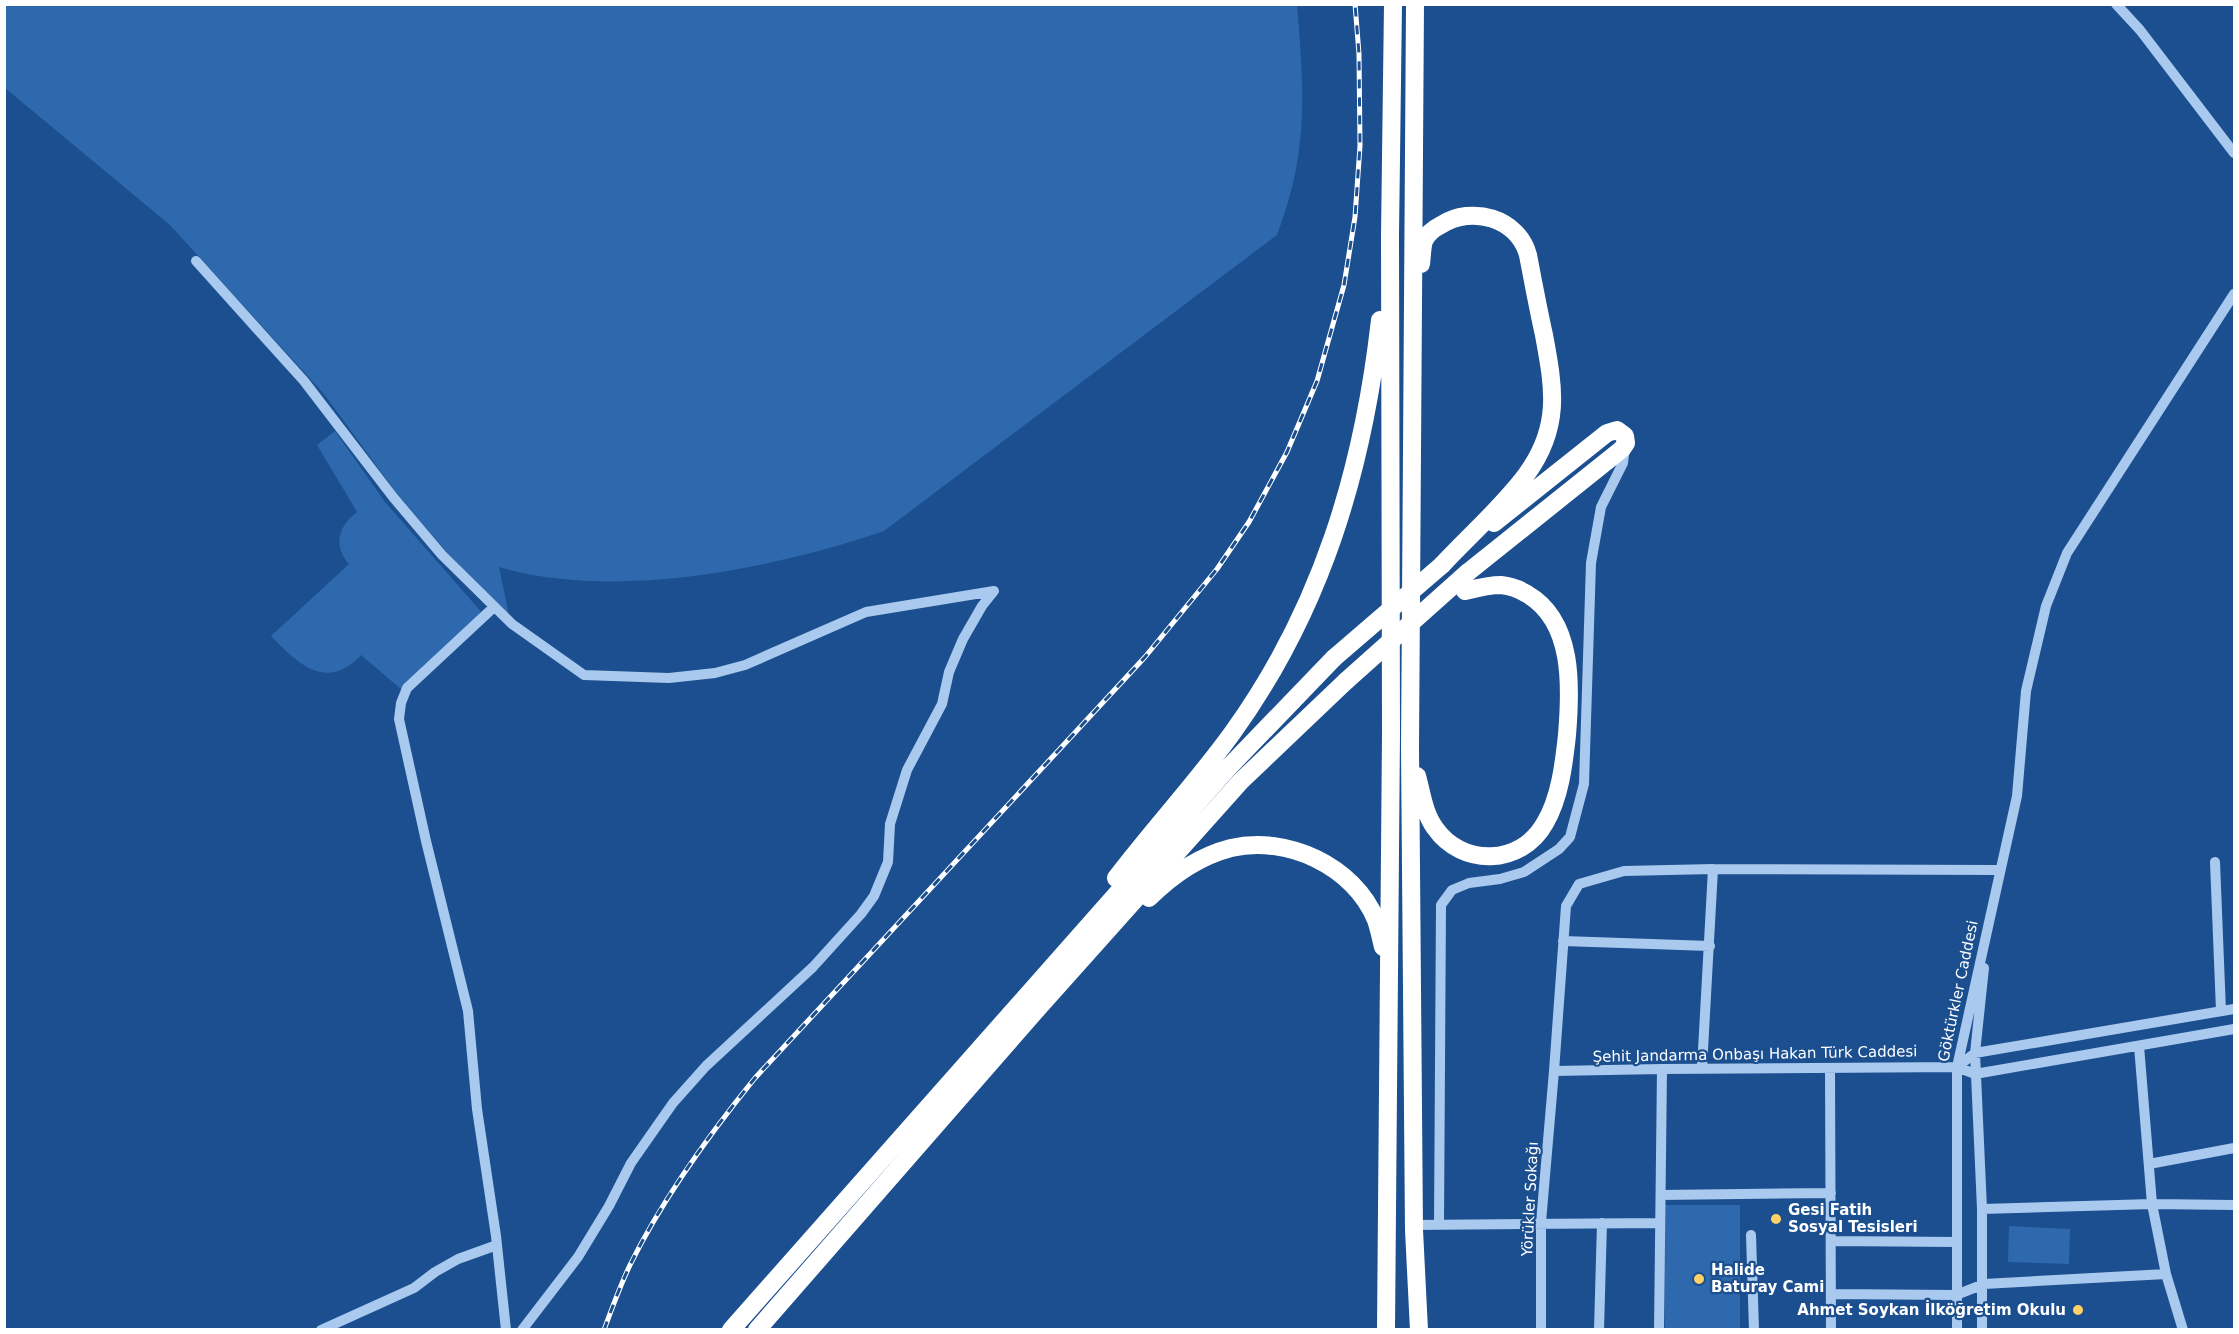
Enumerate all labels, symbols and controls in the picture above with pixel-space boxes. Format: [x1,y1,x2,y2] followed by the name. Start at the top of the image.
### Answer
[1934,919,1982,1063] street label: Göktürkler Caddesi
[1593,1042,1917,1066] street label: Şehit Jandarma Onbaşı Hakan Türk Caddesi
[1518,1141,1542,1258] street label: Yörükler Sokağı
[1788,1201,1918,1236] place label: Gesi Fatih Sosyal Tesisleri
[1769,1212,1783,1226] marker: Gesi Fatih Sosyal Tesisleri
[1711,1261,1824,1296] place label: Halide Baturay Cami
[1692,1272,1706,1286] marker: Halide Baturay Cami
[1797,1300,2066,1319] place label: Ahmet Soykan İlköğretim Okulu
[2071,1303,2085,1317] marker: Ahmet Soykan İlköğretim Okulu

